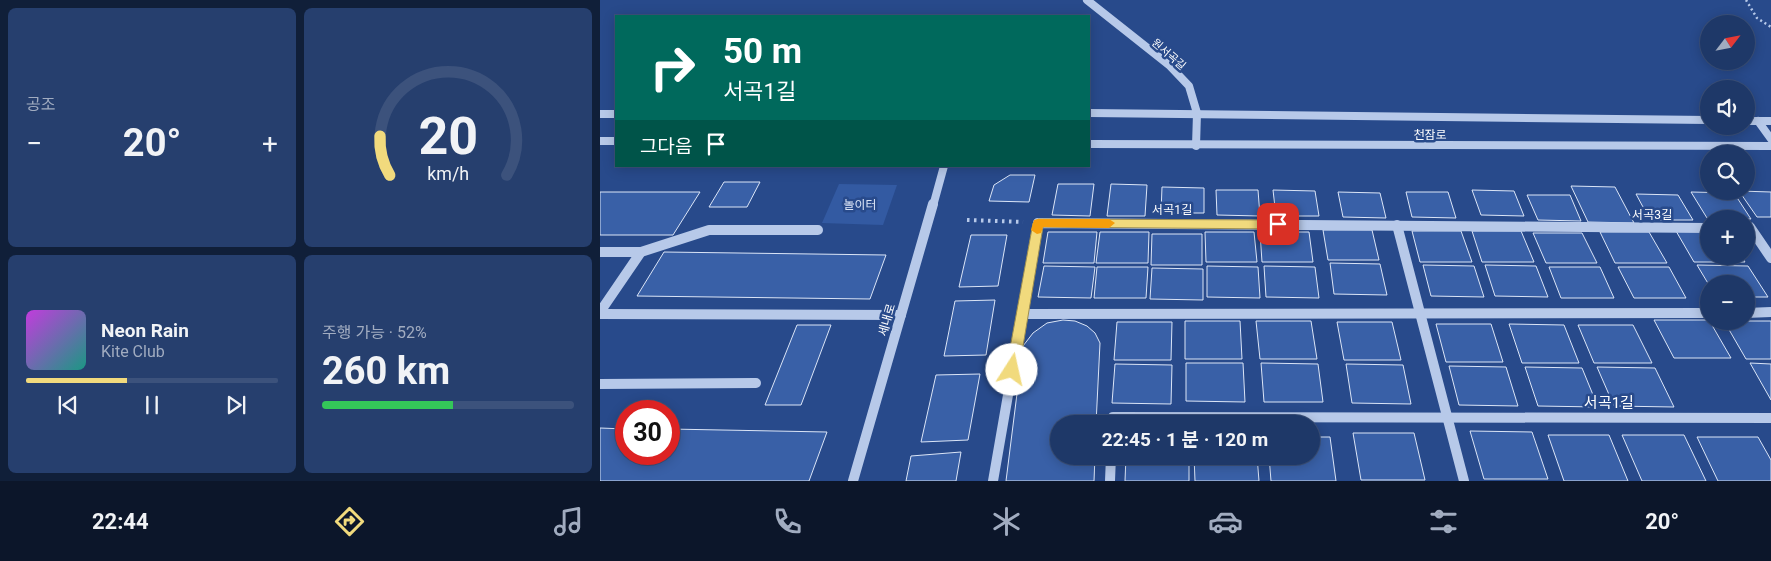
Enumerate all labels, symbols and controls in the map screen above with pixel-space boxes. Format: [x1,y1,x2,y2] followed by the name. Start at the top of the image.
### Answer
[1700,15,1755,70] north arrow
[1700,15,1755,330] map controls
[723,31,802,72] text: 50 m
[640,35,705,100] icon: right
[1149,36,1188,73] street label: 원서곡길
[723,79,796,104] text: 서곡1길
[1700,80,1755,135] button: sound
[26,95,55,114] text: 공조
[418,106,478,167] text: 20
[123,121,181,165] text: 20°
[26,127,42,160] text: −
[262,127,278,160] text: +
[1413,128,1447,142] street label: 천잠로
[702,130,730,158] icon: arrive
[640,135,692,158] text: 그다음
[1700,145,1755,200] button: search
[427,163,469,184] text: km/h
[843,198,877,212] park label: 놀이터
[1152,203,1192,217] street label: 서곡1길
[1257,203,1299,245] pin
[1632,208,1672,222] street label: 서곡3길
[1264,210,1292,238] icon: arrive
[1700,210,1755,265] button: +
[1700,275,1755,330] button: −
[876,302,898,338] street label: 세내로
[101,319,189,342] text: Neon Rain
[322,323,427,342] text: 주행 가능 · 52%
[101,342,165,361] text: Kite Club
[985,343,1037,395] position arrow
[322,349,450,393] text: 260 km
[54,391,82,419] icon: previous
[138,391,166,419] icon: pause
[222,391,250,419] icon: next
[1584,394,1634,412] street label: 서곡1길
[615,400,680,465] speed limit sign: 30
[1102,428,1268,451] text: 22:45 · 1 분 · 120 m
[332,504,367,539] icon: directions
[551,504,586,539] icon: music
[770,504,805,539] icon: phone
[989,504,1024,539] icon: climate
[1208,504,1243,539] icon: car
[1426,504,1461,539] icon: filters
[92,509,149,534] text: 22:44
[1645,509,1679,534] text: 20°

